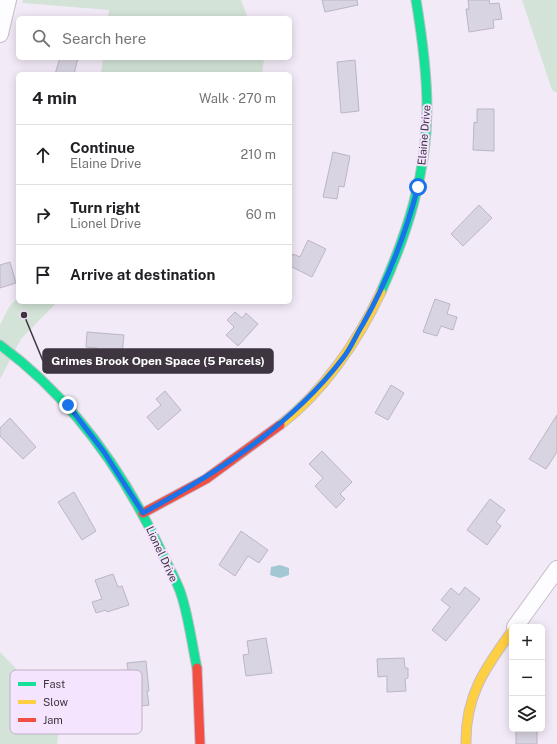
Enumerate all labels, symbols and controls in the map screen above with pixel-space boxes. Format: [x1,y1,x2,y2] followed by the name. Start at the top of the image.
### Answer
[16,16,292,60] search box
[30,27,52,49] icon: search
[62,30,146,47] text: Search here
[32,88,77,108] text: 4 min
[199,91,276,106] text: Walk · 270 m
[415,104,433,166] street label: Elaine Drive
[70,139,135,156] text: Continue
[32,144,54,166] icon: ahead
[241,147,276,162] text: 210 m
[70,156,141,171] text: Elaine Drive
[409,178,427,196] route start
[70,199,140,216] text: Turn right
[32,204,54,226] icon: right
[246,207,276,222] text: 60 m
[70,216,141,231] text: Lionel Drive
[32,264,54,286] icon: arrive
[70,266,215,283] text: Arrive at destination
[43,349,273,373] callout: Grimes Brook Open Space (5 Parcels)
[51,354,265,368] text: Grimes Brook Open Space (5 Parcels)
[59,396,77,414] route end
[144,524,180,584] street label: Lionel Drive
[509,624,545,732] map controls
[509,624,545,660] button: +
[509,660,545,696] button: −
[10,670,142,734] legend
[43,678,65,690] text: Fast
[43,696,69,708] text: Slow
[509,696,545,732] button: layers
[43,714,63,726] text: Jam

